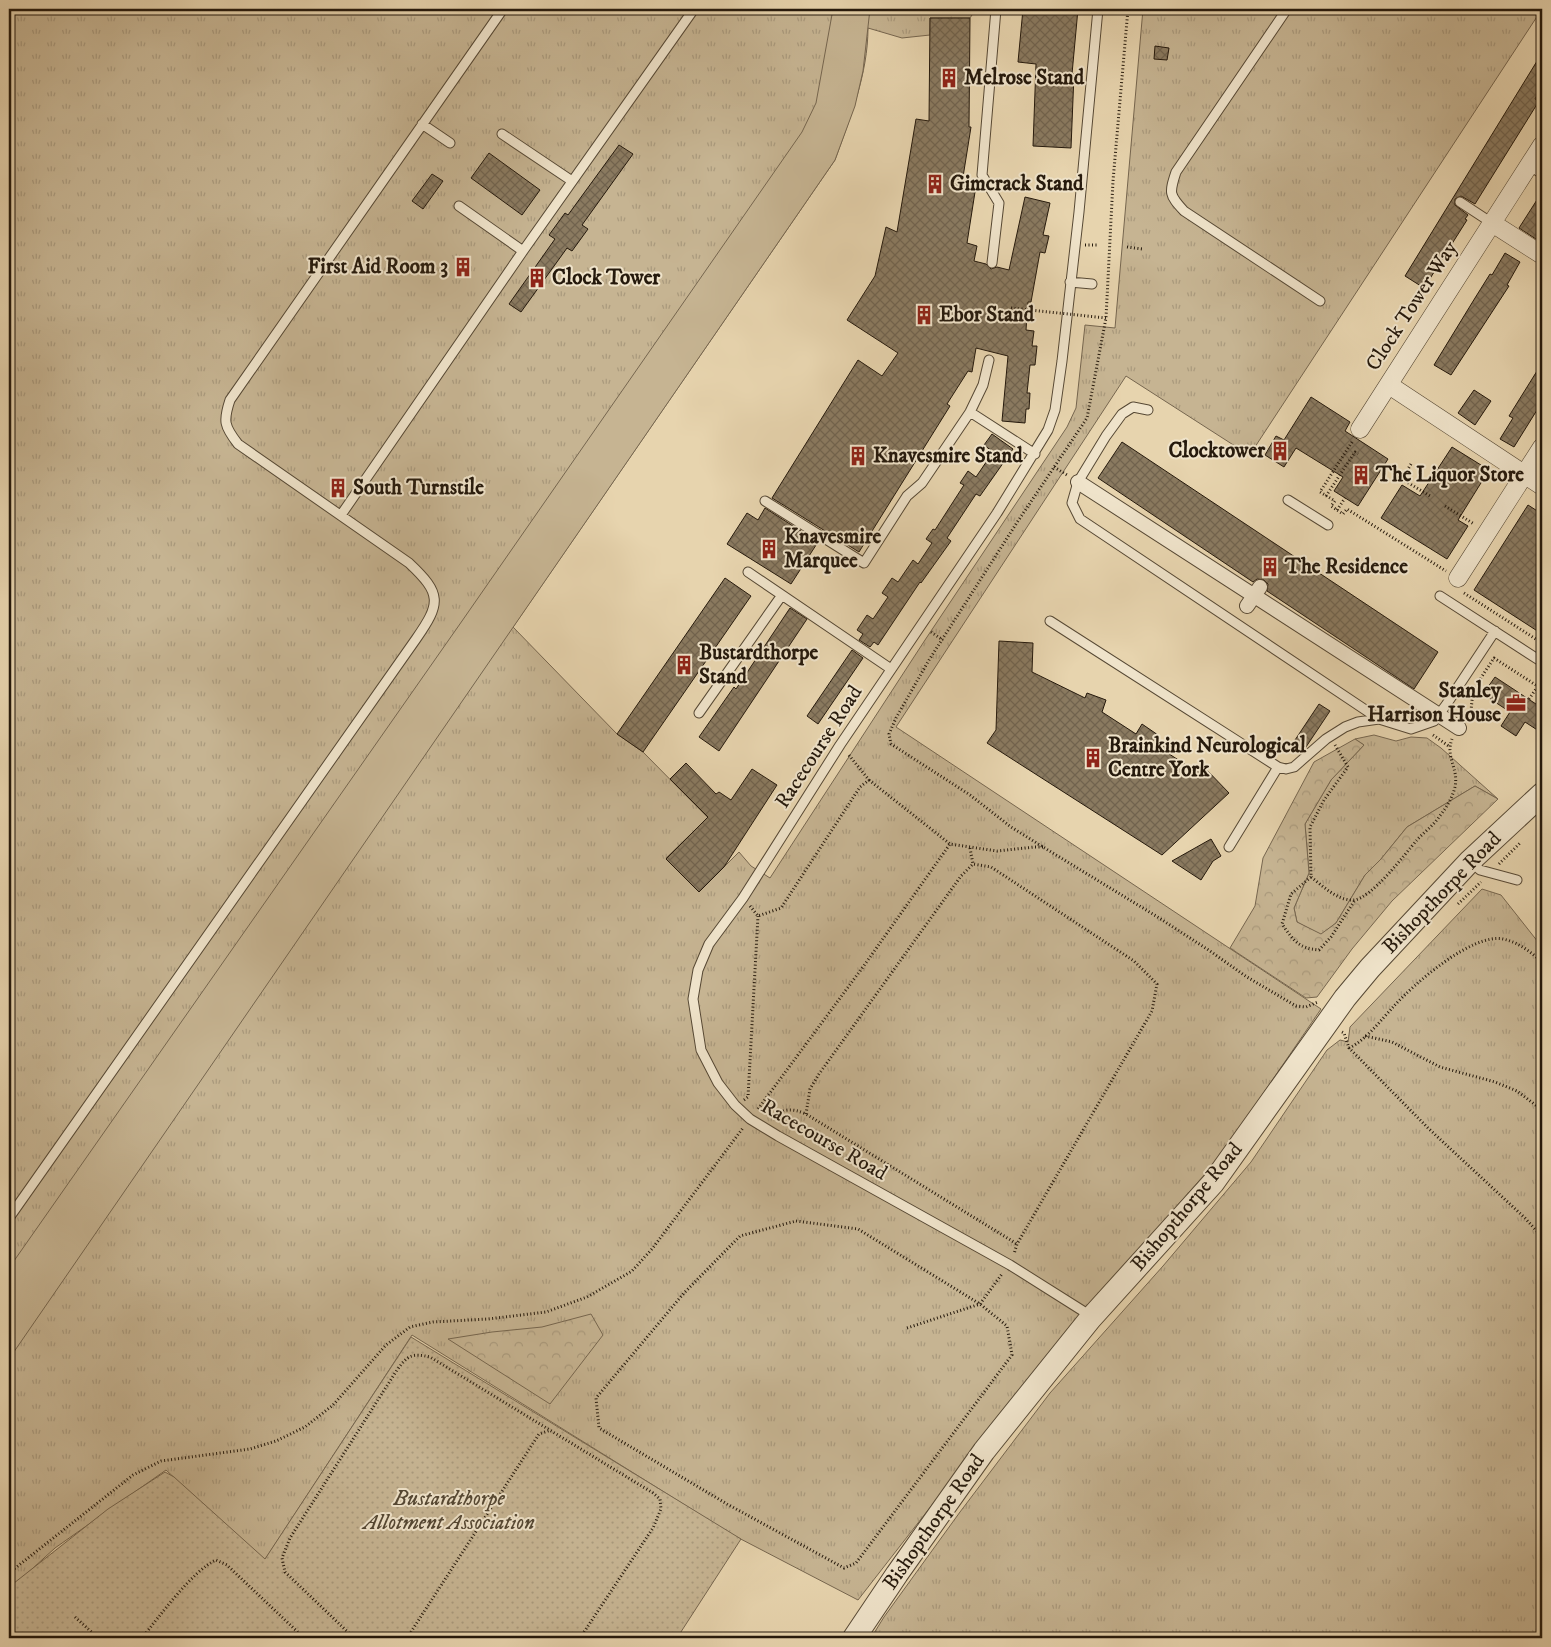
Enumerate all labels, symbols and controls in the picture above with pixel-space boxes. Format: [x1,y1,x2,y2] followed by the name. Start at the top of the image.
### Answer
[964,65,1085,91] place label: Melrose Stand
[938,67,960,89] building icon: Melrose Stand
[950,171,1084,197] place label: Gimcrack Stand
[924,173,946,195] building icon: Gimcrack Stand
[1360,235,1464,376] street label: Clock Tower Way
[307,254,448,280] place label: First Aid Room 3
[452,256,474,278] building icon: First Aid Room 3
[552,265,661,291] place label: Clock Tower
[526,267,548,289] building icon: Clock Tower
[939,302,1035,328] place label: Ebor Stand
[913,304,935,326] building icon: Ebor Stand
[1168,438,1266,464] place label: Clocktower
[1269,440,1291,462] building icon: Clocktower
[873,443,1023,469] place label: Knavesmire Stand
[847,445,869,467] building icon: Knavesmire Stand
[1375,462,1524,488] place label: The Liquor Store
[1350,464,1372,486] building icon: The Liquor Store
[353,475,484,501] place label: South Turnstile
[327,477,349,499] building icon: South Turnstile
[784,524,881,574] place label: Knavesmire Marquee
[758,538,780,560] building icon: Knavesmire Marquee
[1284,554,1408,580] place label: The Residence
[1259,556,1281,578] building icon: The Residence
[699,640,818,690] place label: Bustardthorpe Stand
[673,654,695,676] building icon: Bustardthorpe Stand
[1367,678,1502,728] place label: Stanley Harrison House
[770,680,869,813] street label: Racecourse Road
[1505,692,1527,714] office icon: Stanley Harrison House
[1108,733,1307,783] place label: Brainkind Neurological Centre York
[1082,747,1104,769] building icon: Brainkind Neurological Centre York
[1377,826,1507,960] street label: Bishopthorpe Road
[756,1093,892,1187] street label: Racecourse Road
[1126,1137,1249,1277] street label: Bishopthorpe Road
[877,1449,991,1595] street label: Bishopthorpe Road
[361,1486,535,1536] park label: Bustardthorpe Allotment Association

